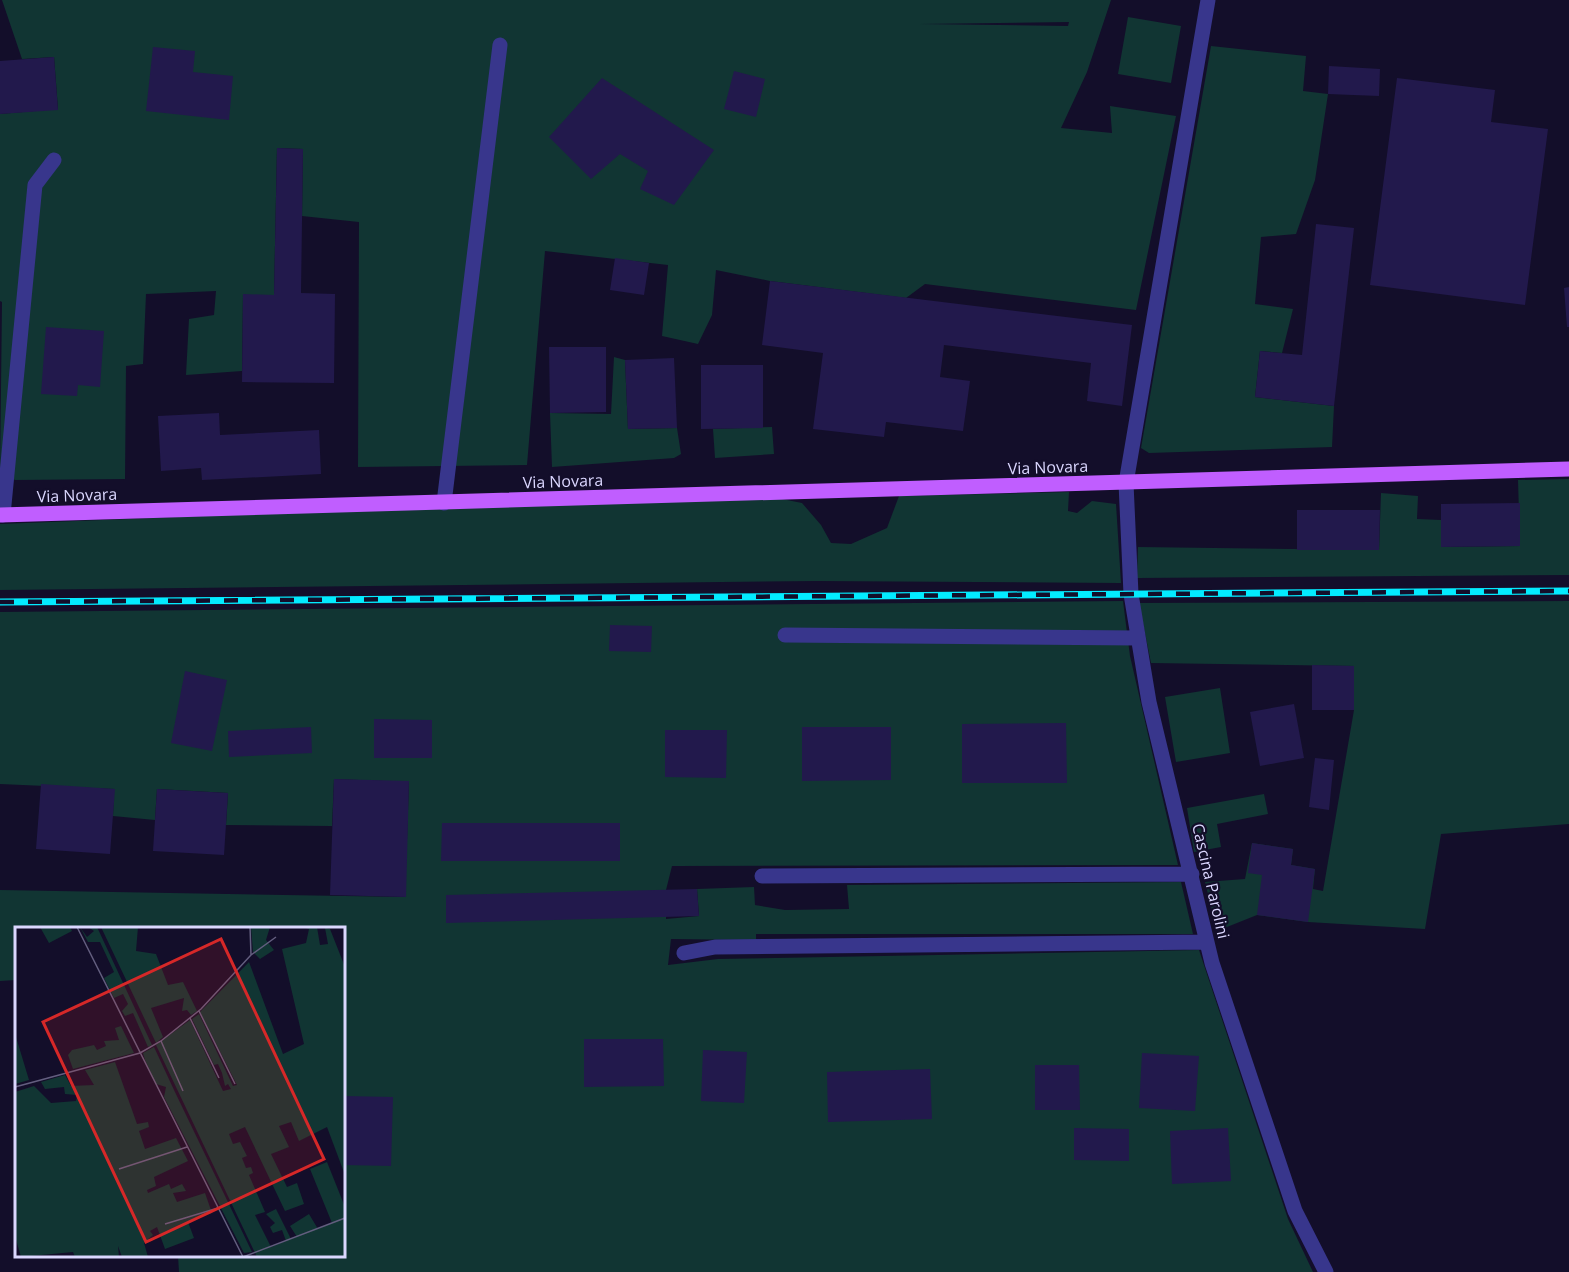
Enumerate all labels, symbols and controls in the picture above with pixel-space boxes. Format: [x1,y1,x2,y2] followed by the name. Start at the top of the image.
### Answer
[1007,455,1089,479] street label: Via Novara
[522,469,604,493] street label: Via Novara
[36,483,118,507] street label: Via Novara
[1187,821,1235,941] street label: Cascina Parolini
[15,927,345,1257] inset map

